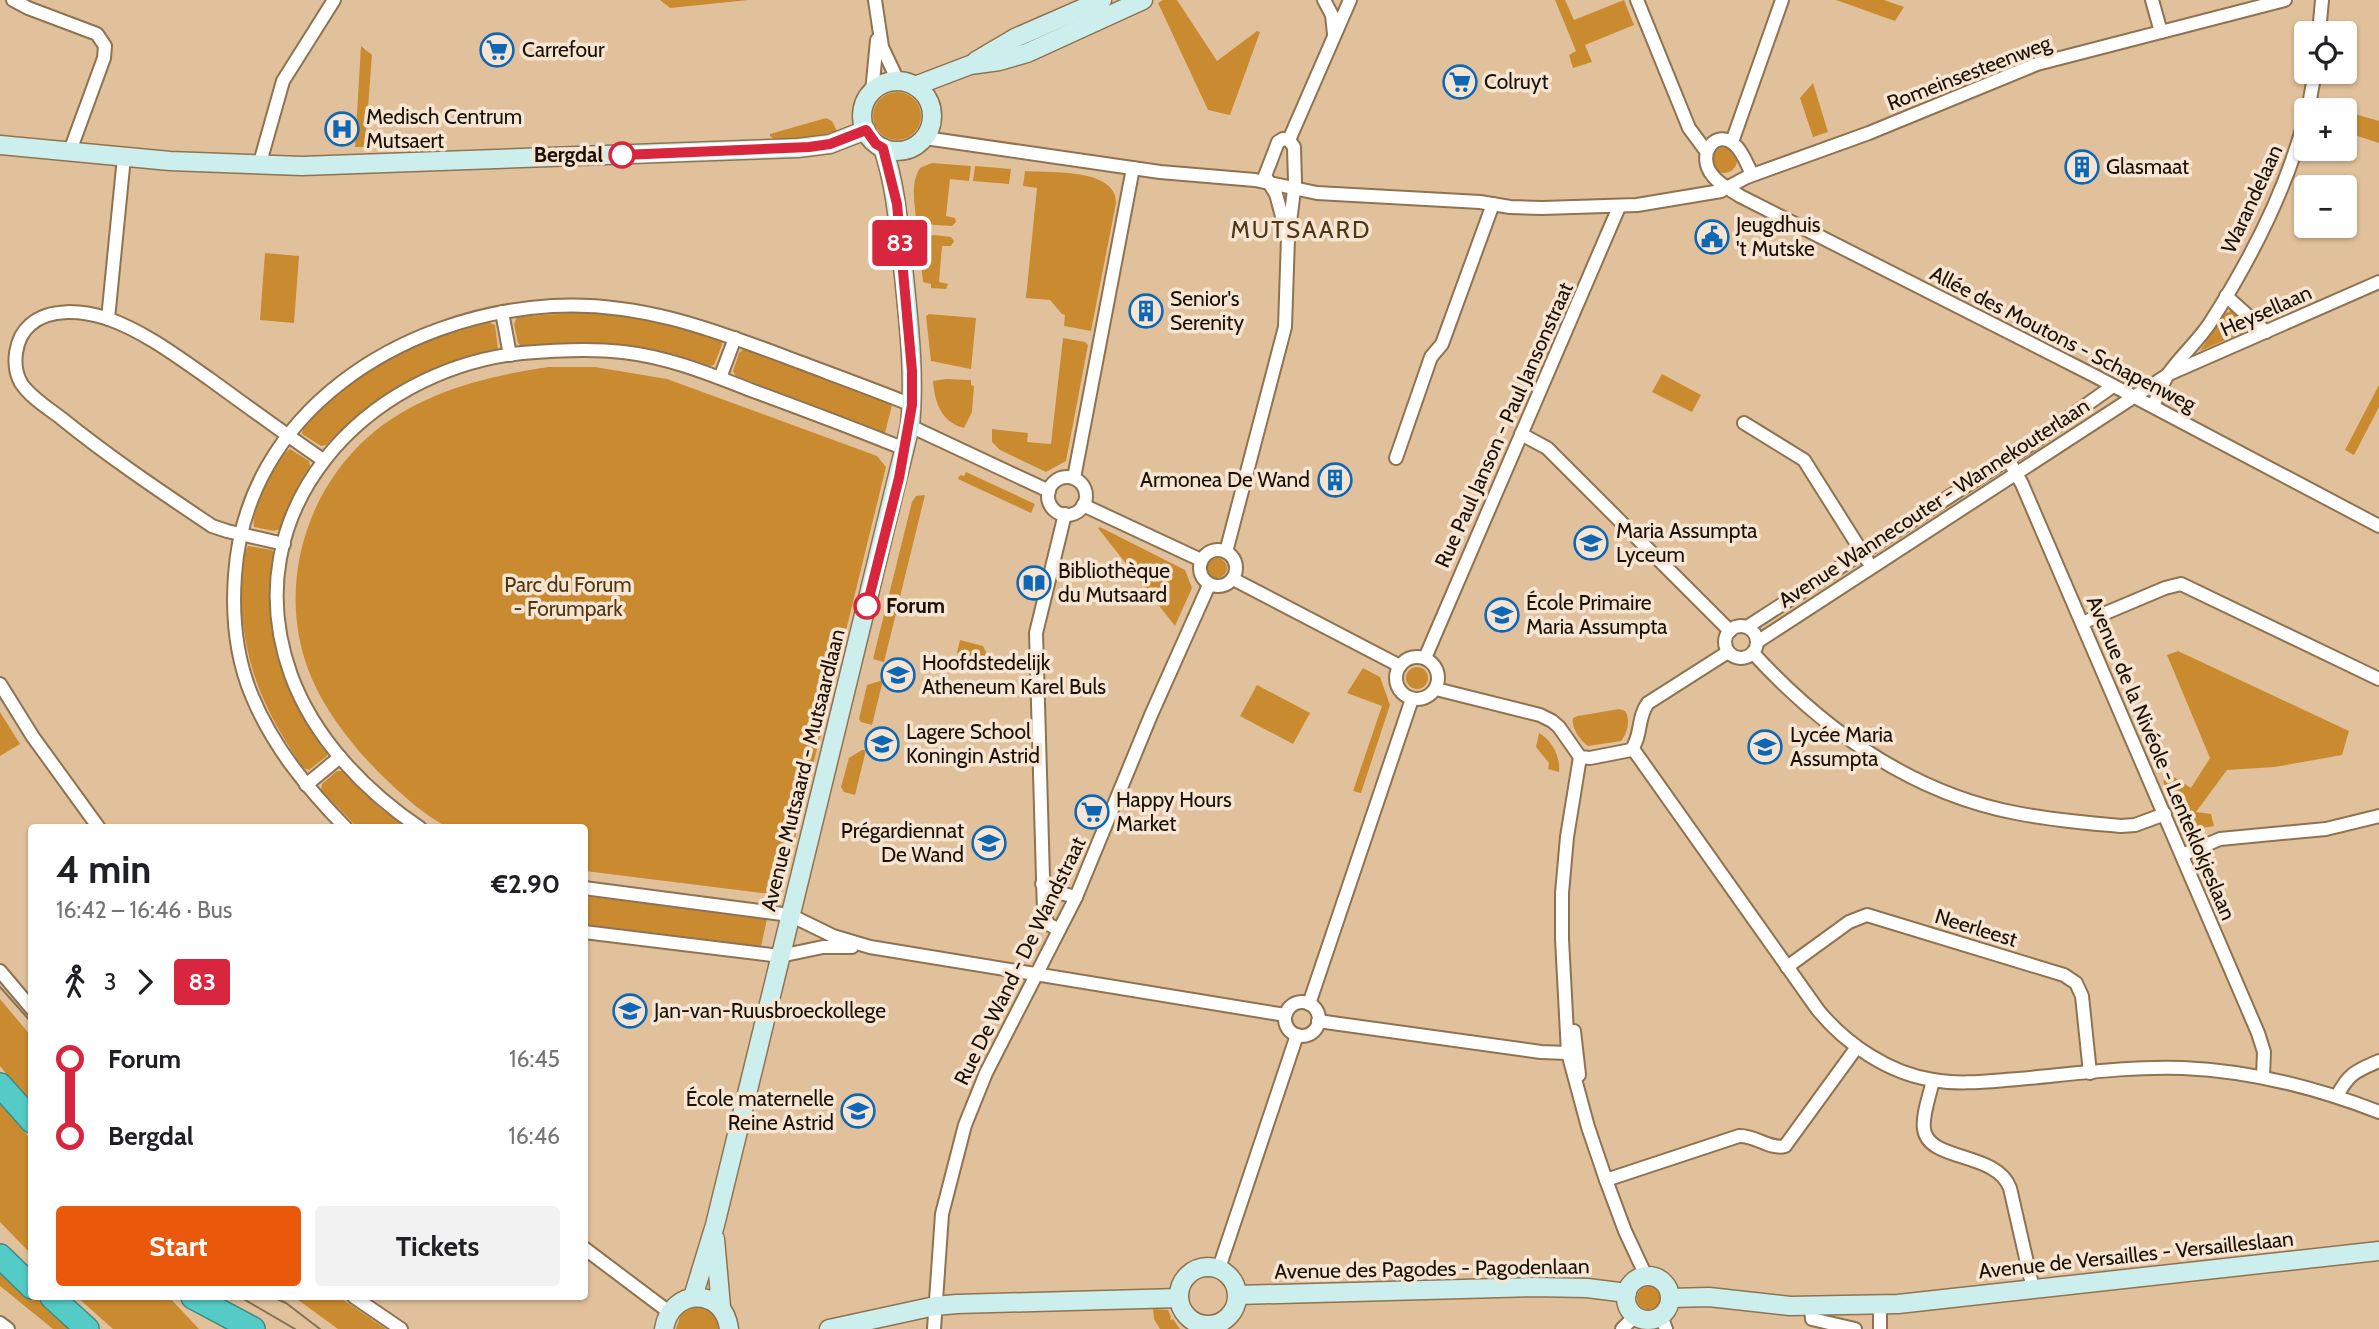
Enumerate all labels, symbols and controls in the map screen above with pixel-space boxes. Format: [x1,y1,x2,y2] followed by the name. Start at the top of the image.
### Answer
[2294,21,2357,238] map controls
[2294,21,2357,84] button: locate
[1883,30,2055,115] street label: Romeinsesteenweg
[478,31,516,69] supermarket icon: Carrefour
[522,37,605,62] place label: Carrefour
[1441,63,1479,101] supermarket icon: Colruyt
[1484,69,1548,94] place label: Colruyt
[2294,98,2357,161] button: +
[366,104,522,153] place label: Medisch Centrum Mutsaert
[323,110,361,148] hospital icon: Medisch Centrum Mutsaert
[2216,141,2288,257] street label: Warandelaan
[534,142,603,167] place label: Bergdal
[609,142,635,168] marker: Bergdal
[2063,148,2101,186] building icon: Glasmaat
[2106,154,2189,179] place label: Glasmaat
[2294,175,2357,238] button: −
[1735,212,1821,261] place label: Jeugdhuis 't Mutske
[1231,215,1371,244] district label: MUTSAARD
[1693,218,1731,256] public building icon: Jeugdhuis 't Mutske
[869,220,932,266] line badge: 83
[886,228,914,257] text: 83
[1926,260,2201,417] street label: Allée des Moutons - Schapenweg
[1429,278,1578,571] street label: Rue Paul Janson - Paul Jansonstraat
[2216,279,2315,342] street label: Heysellaan
[1170,286,1244,335] place label: Senior's Serenity
[1127,292,1165,330] building icon: Senior's Serenity
[1774,393,2094,613] street label: Avenue Wannecouter - Wannekouterlaan
[1316,461,1354,499] building icon: Armonea De Wand
[1140,467,1310,492] place label: Armonea De Wand
[1616,518,1757,567] place label: Maria Assumpta Lyceum
[1572,524,1610,562] school or university icon: Maria Assumpta Lyceum
[1058,558,1170,607] place label: Bibliothèque du Mutsaard
[1015,564,1053,602] library icon: Bibliothèque du Mutsaard
[504,572,632,621] park label: Parc du Forum - Forumpark
[1526,590,1667,639] place label: École Primaire Maria Assumpta
[2081,592,2241,924] street label: Avenue de la Nivéole - Lenteklokjeslaan
[854,593,880,619] marker: Forum
[886,593,945,618] place label: Forum
[1483,596,1521,634] school or university icon: École Primaire Maria Assumpta
[755,626,850,914] street label: Avenue Mutsaard - Mutsaardlaan
[922,650,1106,699] place label: Hoofdstedelijk Atheneum Karel Buls
[879,656,917,694] school or university icon: Hoofdstedelijk Atheneum Karel Buls
[906,719,1040,768] place label: Lagere School Koningin Astrid
[1790,722,1893,771] place label: Lycée Maria Assumpta
[863,725,901,763] school or university icon: Lagere School Koningin Astrid
[1746,728,1784,766] school or university icon: Lycée Maria Assumpta
[1116,787,1232,836] place label: Happy Hours Market
[1073,793,1111,831] supermarket icon: Happy Hours Market
[841,818,964,867] place label: Prégardiennat De Wand
[970,824,1008,862] school or university icon: Prégardiennat De Wand
[949,833,1091,1089] street label: Rue De Wand - De Wandstraat
[56,846,151,893] text: 4 min
[491,868,560,900] text: €2.90
[56,896,232,924] text: 16:42 – 16:46 · Bus
[1932,903,2020,952] street label: Neerleest
[56,963,94,1001] icon: walk
[126,963,164,1001] icon: forward
[188,967,216,996] text: 83
[104,968,116,996] text: 3
[611,992,649,1030] school or university icon: Jan-van-Ruusbroeckollege
[653,998,886,1023] place label: Jan-van-Ruusbroeckollege
[108,1043,181,1075] text: Forum
[509,1045,560,1073] text: 16:45
[686,1086,834,1135] place label: École maternelle Reine Astrid
[839,1092,877,1130] school or university icon: École maternelle Reine Astrid
[108,1120,194,1152] text: Bergdal
[508,1122,560,1150] text: 16:46
[56,1206,301,1286] button: Start
[315,1206,560,1286] button: Tickets
[1977,1226,2295,1283] street label: Avenue de Versailles - Versailleslaan
[1274,1253,1590,1284] street label: Avenue des Pagodes - Pagodenlaan

